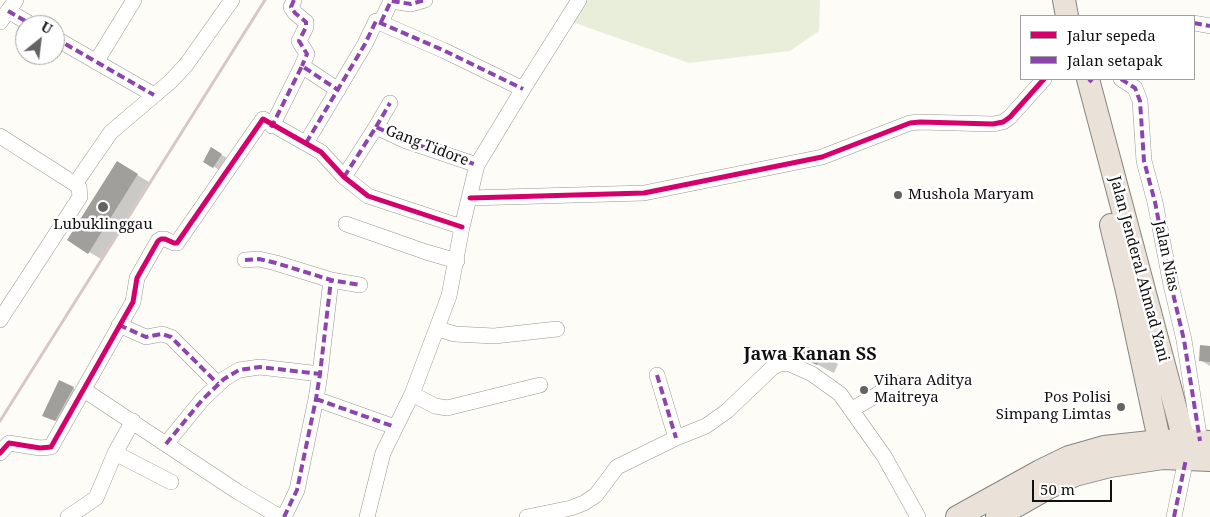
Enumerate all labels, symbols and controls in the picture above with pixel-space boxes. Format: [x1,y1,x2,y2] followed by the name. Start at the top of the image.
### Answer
[15,15,65,65] north arrow
[1020,15,1195,80] legend
[38,16,56,38] text: U
[1067,25,1156,45] text: Jalur sepeda
[1067,50,1162,70] text: Jalan setapak
[383,122,471,170] street label: Gang Tidore
[1105,174,1173,364] street label: Jalan Jenderal Ahmad Yani
[908,186,1034,204] place label: Mushola Maryam
[892,189,904,201] marker: Mushola Maryam
[96,200,110,214] marker: Lubuklinggau
[53,216,153,234] place label: Lubuklinggau
[1150,219,1182,293] street label: Jalan Nias
[743,344,877,366] district label: Jawa Kanan SS
[874,372,972,407] place label: Vihara Aditya Maitreya
[858,384,870,396] marker: Vihara Aditya Maitreya
[996,389,1111,424] place label: Pos Polisi Simpang Limtas
[1115,401,1127,413] marker: Pos Polisi Simpang Limtas
[1035,470,1115,502] scale bar
[1040,479,1075,499] text: 50 m

